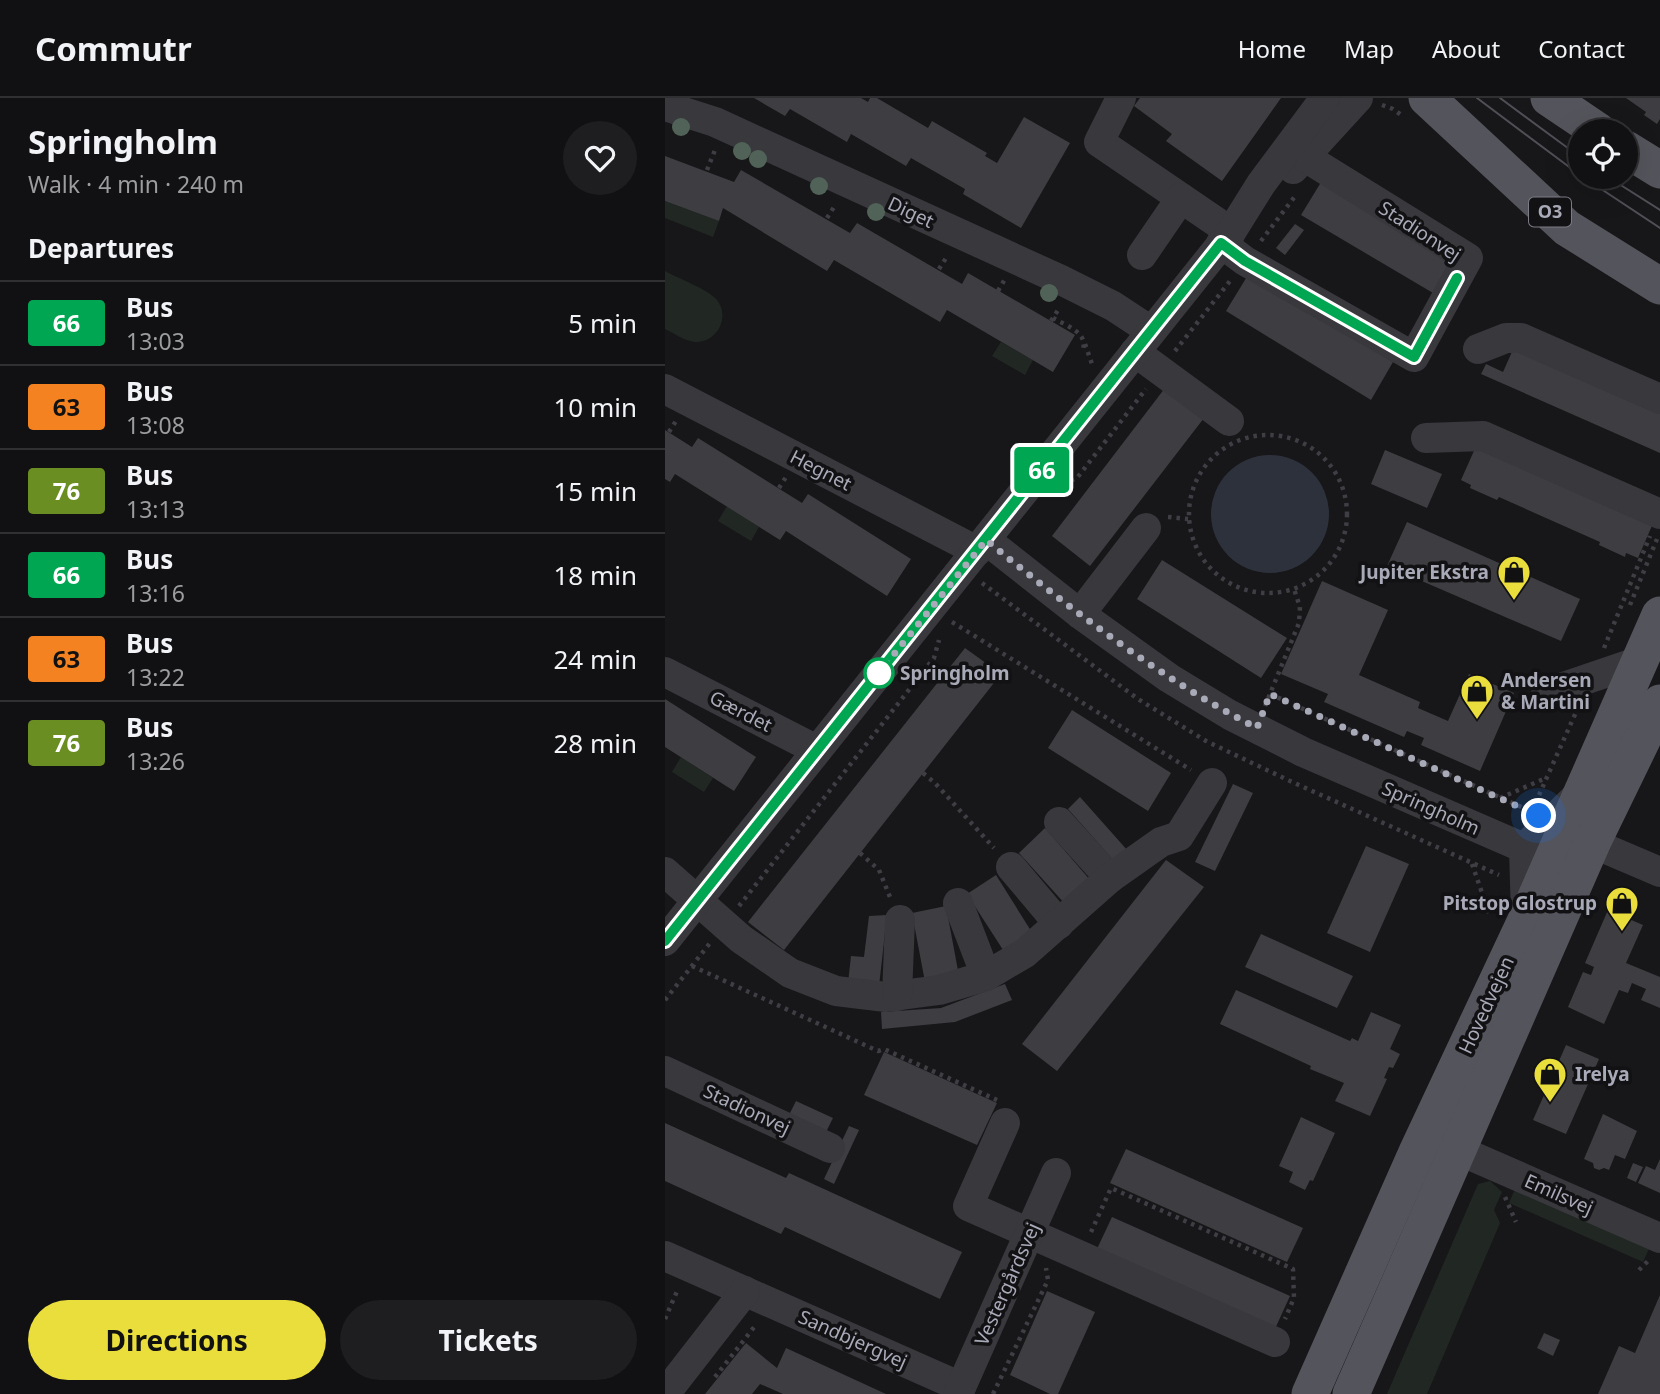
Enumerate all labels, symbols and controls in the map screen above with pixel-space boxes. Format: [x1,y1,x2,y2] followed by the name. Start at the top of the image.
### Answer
[35,26,192,71] text: Commutr
[1238,32,1306,65] text: Home
[1344,32,1394,65] text: Map
[1432,32,1500,65] text: About
[1538,32,1625,65] text: Contact
[28,119,218,164] text: Springholm
[1568,119,1638,189] map controls
[1568,119,1638,189] button: locate
[563,121,637,195] button: heart
[28,168,244,200] text: Walk · 4 min · 240 m
[884,190,938,234] street label: Diget
[1374,195,1466,267] street label: Stadionvej
[1529,198,1571,226] road number: O3
[28,230,174,266] text: Departures
[126,289,173,325] text: Bus
[568,305,637,341] text: 5 min
[53,306,80,339] text: 66
[126,325,185,357] text: 13:03
[126,373,173,409] text: Bus
[553,389,637,425] text: 10 min
[53,390,80,423] text: 63
[126,409,185,441] text: 13:08
[786,443,856,497] street label: Hegnet
[1011,447,1073,493] line badge: 66
[1028,453,1056,486] text: 66
[126,457,173,493] text: Bus
[553,473,637,509] text: 15 min
[53,474,80,507] text: 76
[126,493,185,525] text: 13:13
[126,541,173,577] text: Bus
[1495,553,1533,602] shop icon: Jupiter Ekstra
[553,557,637,593] text: 18 min
[53,558,80,591] text: 66
[1358,559,1489,585] place label: Jupiter Ekstra
[126,577,185,609] text: 13:16
[126,625,173,661] text: Bus
[553,641,637,677] text: 24 min
[53,642,80,675] text: 63
[864,658,894,688] marker: Springholm
[900,660,1009,686] place label: Springholm
[126,661,185,693] text: 13:22
[1501,667,1592,715] place label: Andersen & Martini
[1458,672,1496,721] shop icon: Andersen & Martini
[705,684,777,738] street label: Gærdet
[126,709,173,745] text: Bus
[553,725,637,761] text: 28 min
[53,726,80,759] text: 76
[126,745,185,777] text: 13:26
[1378,775,1484,841] street label: Springholm
[1521,798,1556,833] your location
[1603,884,1641,933] shop icon: Pitstop Glostrup
[1443,890,1597,916] place label: Pitstop Glostrup
[1452,952,1520,1058] street label: Hovedvejen
[1531,1055,1569,1104] shop icon: Irelya
[1575,1061,1630,1087] place label: Irelya
[699,1078,795,1140] street label: Stadionvej
[1521,1167,1597,1221] street label: Emilsvej
[968,1218,1046,1350] street label: Vestergårdsvej
[28,1300,326,1380] button: Directions
[340,1300,637,1380] button: Tickets
[795,1303,911,1375] street label: Sandbjergvej

